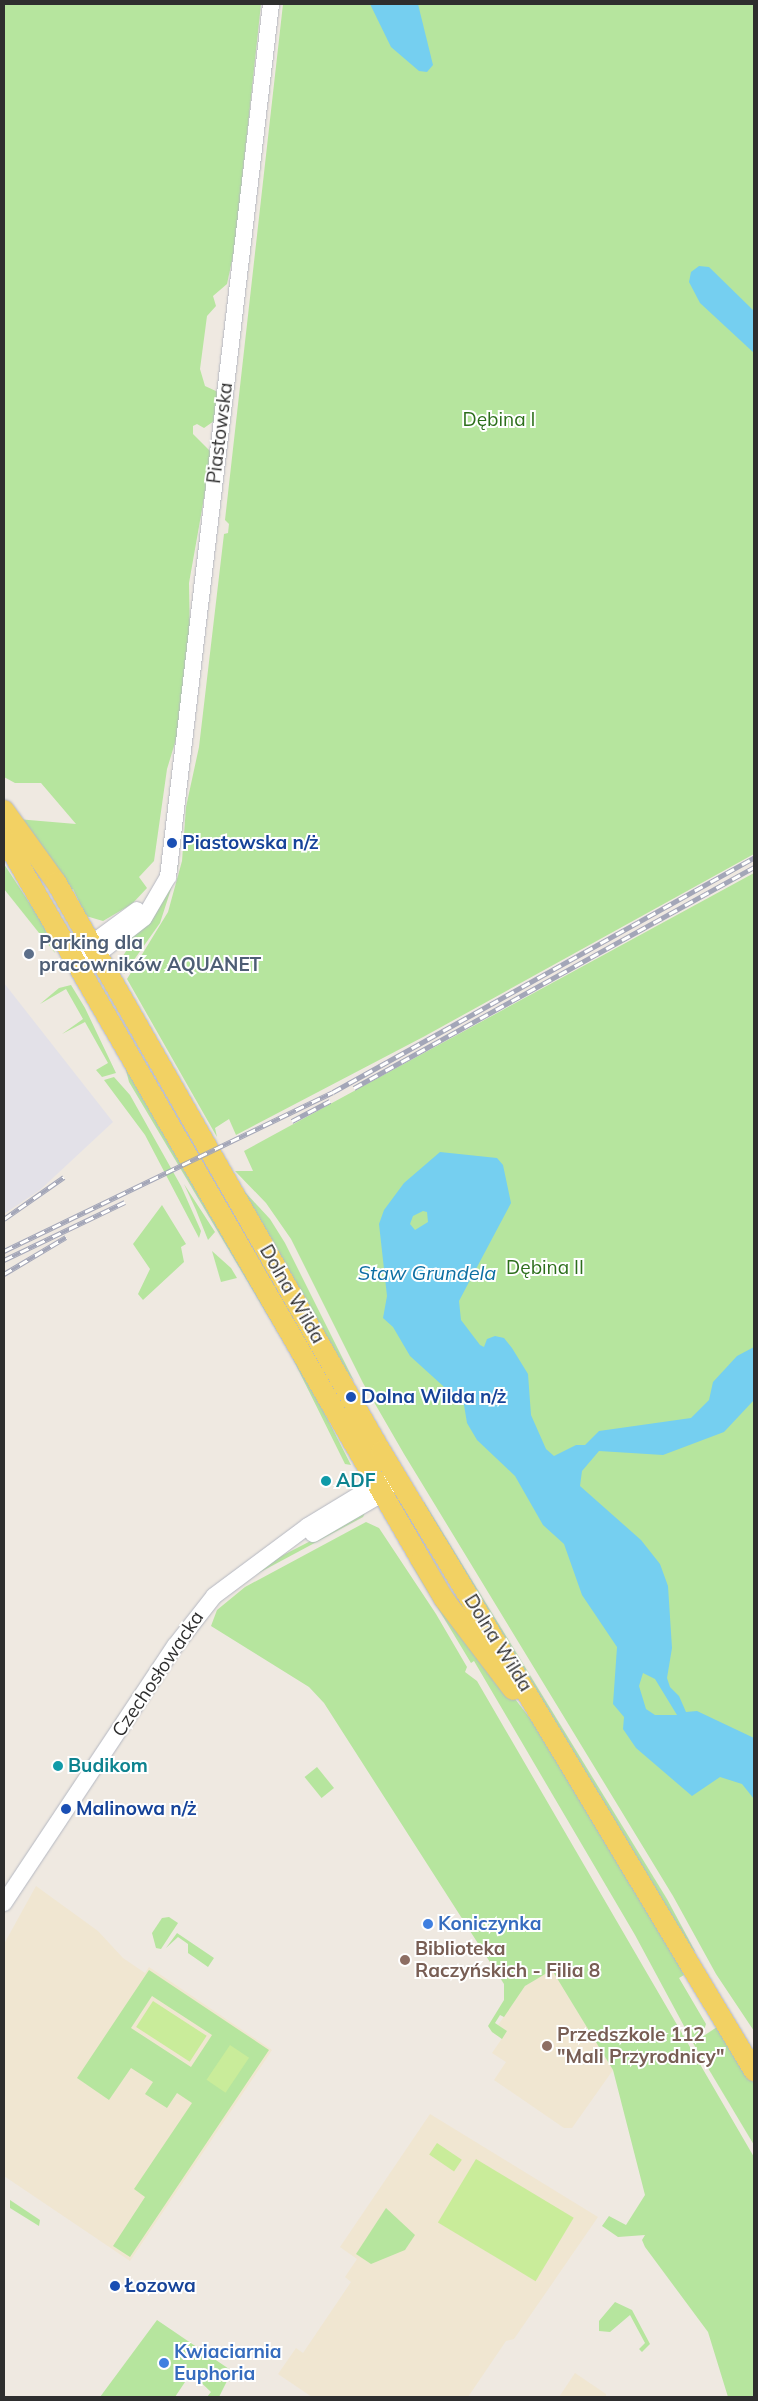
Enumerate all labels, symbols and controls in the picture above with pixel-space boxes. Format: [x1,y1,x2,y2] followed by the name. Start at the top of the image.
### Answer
[202,381,238,485] street label: Piastowska
[463,409,535,431] park label: Dębina I
[182,832,319,854] place label: Piastowska n/ż
[166,837,178,849] marker: Piastowska n/ż
[39,932,261,976] place label: Parking dla pracowników AQUANET
[23,948,35,960] marker: Parking dla pracowników AQUANET
[255,1241,329,1347] street label: Dolna Wilda
[506,1257,584,1279] park label: Dębina II
[358,1260,496,1284] water label: Staw Grundela
[361,1386,506,1408] place label: Dolna Wilda n/ż
[345,1391,357,1403] marker: Dolna Wilda n/ż
[336,1470,376,1492] place label: ADF
[320,1475,332,1487] marker: ADF
[459,1590,537,1696] street label: Dolna Wilda
[107,1607,209,1741] street label: Czechosłowacka
[68,1755,148,1777] place label: Budikom
[52,1760,64,1772] marker: Budikom
[76,1798,197,1820] place label: Malinowa n/ż
[60,1803,72,1815] marker: Malinowa n/ż
[438,1913,541,1935] place label: Koniczynka
[422,1918,434,1930] marker: Koniczynka
[415,1938,600,1982] place label: Biblioteka Raczyńskich - Filia 8
[399,1954,411,1966] marker: Biblioteka Raczyńskich - Filia 8
[557,2024,724,2068] place label: Przedszkole 112 "Mali Przyrodnicy"
[541,2040,553,2052] marker: Przedszkole 112 "Mali Przyrodnicy"
[125,2275,196,2297] place label: Łozowa
[109,2280,121,2292] marker: Łozowa
[174,2341,282,2385] place label: Kwiaciarnia Euphoria
[158,2357,170,2369] marker: Kwiaciarnia Euphoria

